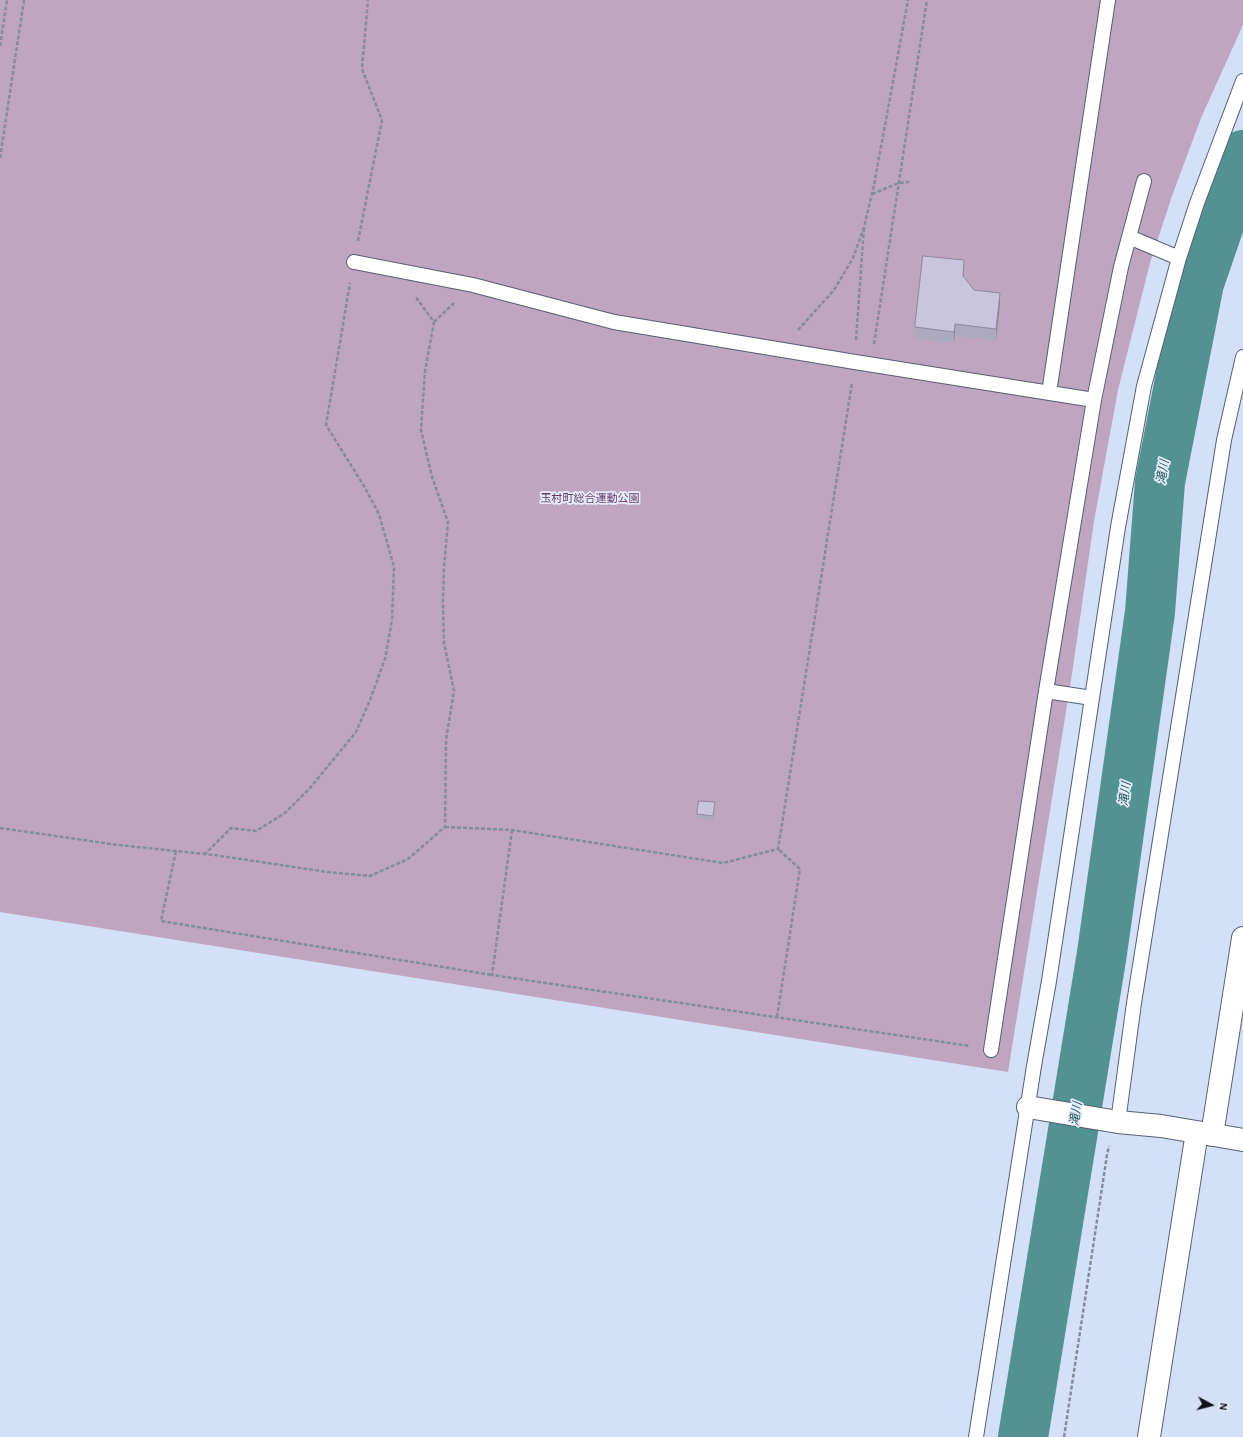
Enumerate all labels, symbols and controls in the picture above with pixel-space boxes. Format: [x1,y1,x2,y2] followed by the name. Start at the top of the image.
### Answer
[1154,459,1172,485] water label: 滝川
[541,492,639,506] park label: 玉村町総合運動公園
[1116,781,1134,807] water label: 滝川
[1067,1101,1085,1127] water label: 滝川
[1191,1385,1231,1425] north arrow
[1217,1402,1229,1411] text: N

